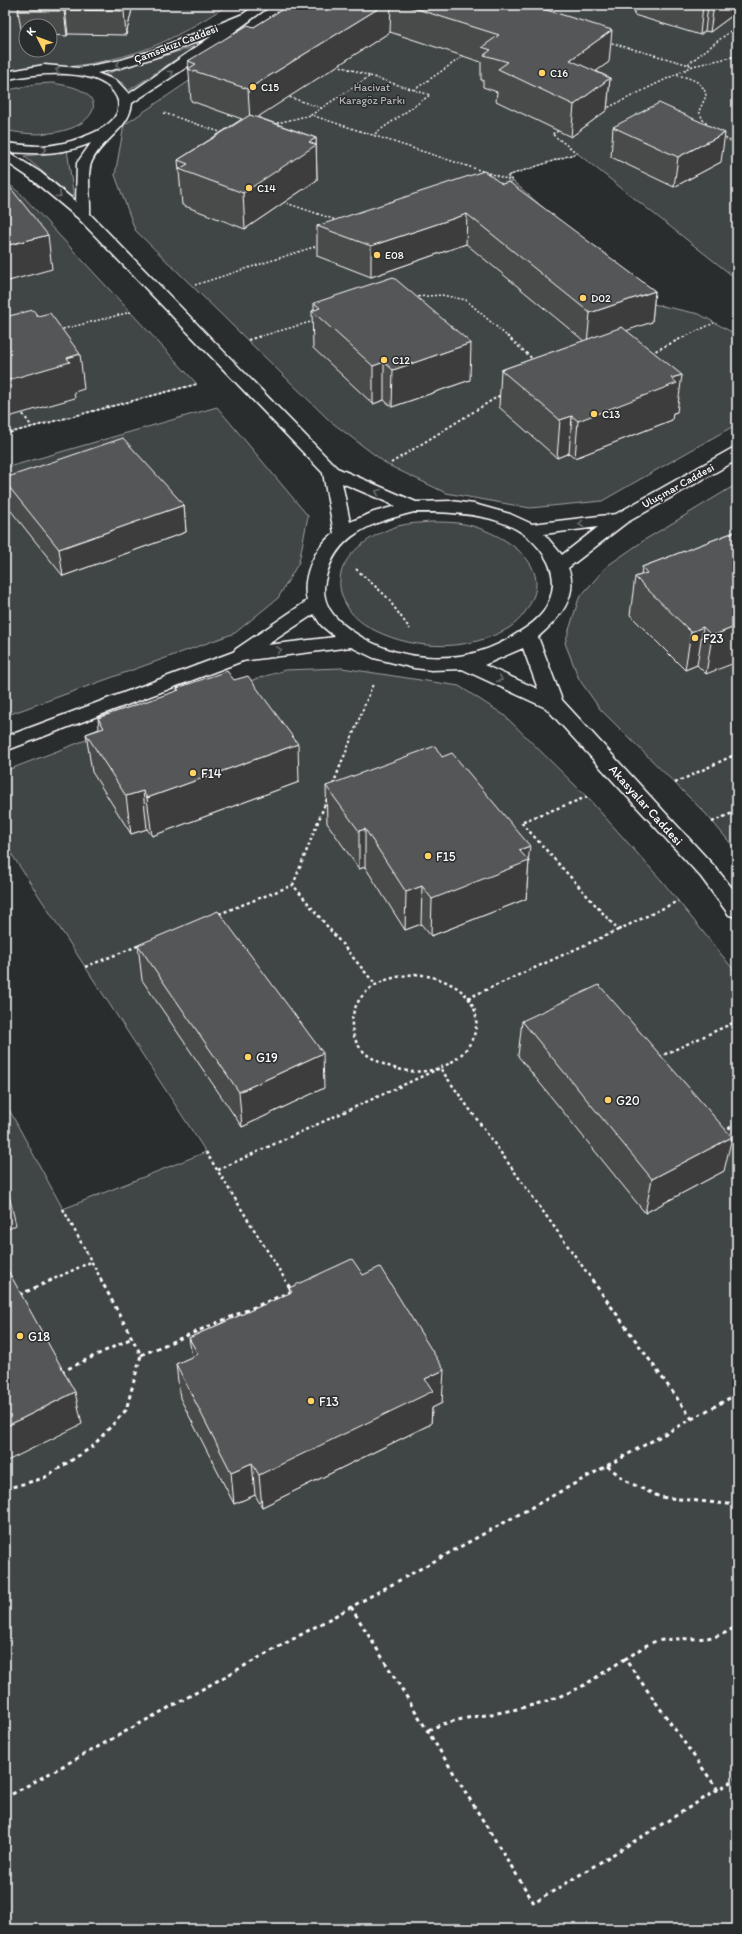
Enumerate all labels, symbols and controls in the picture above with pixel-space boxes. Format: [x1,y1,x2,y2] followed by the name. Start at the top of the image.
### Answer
[18,18,58,58] north arrow
[132,22,220,66] street label: Çamsakızı Caddesi
[24,24,39,39] text: K
[115,60,122,68] one-way arrow
[55,65,61,74] one-way arrow
[550,67,568,80] place label: C16
[537,68,547,78] marker: C16
[167,70,174,78] one-way arrow
[261,81,279,94] place label: C15
[339,81,405,107] park label: Hacivat Karagöz Parkı
[248,82,258,92] marker: C15
[41,145,47,154] one-way arrow
[257,182,276,195] place label: C14
[244,183,254,193] marker: C14
[55,190,62,197] one-way arrow
[385,249,404,262] place label: E08
[372,250,382,260] marker: E08
[591,292,611,305] place label: D02
[578,293,588,303] marker: D02
[392,354,410,367] place label: C12
[379,355,389,365] marker: C12
[602,408,620,421] place label: C13
[589,409,599,419] marker: C13
[640,461,717,511] street label: Uluçınar Caddesi
[374,489,382,497] one-way arrow
[578,519,584,528] one-way arrow
[703,631,724,646] place label: F23
[690,633,700,643] marker: F23
[276,646,282,655] one-way arrow
[495,674,503,682] one-way arrow
[606,762,686,848] street label: Akasyalar Caddesi
[201,766,222,781] place label: F14
[188,768,198,778] marker: F14
[436,849,456,864] place label: F15
[423,851,433,861] marker: F15
[256,1050,278,1065] place label: G19
[243,1052,253,1062] marker: G19
[616,1093,640,1108] place label: G20
[603,1095,613,1105] marker: G20
[28,1329,50,1344] place label: G18
[15,1331,25,1341] marker: G18
[319,1394,339,1409] place label: F13
[306,1396,316,1406] marker: F13

